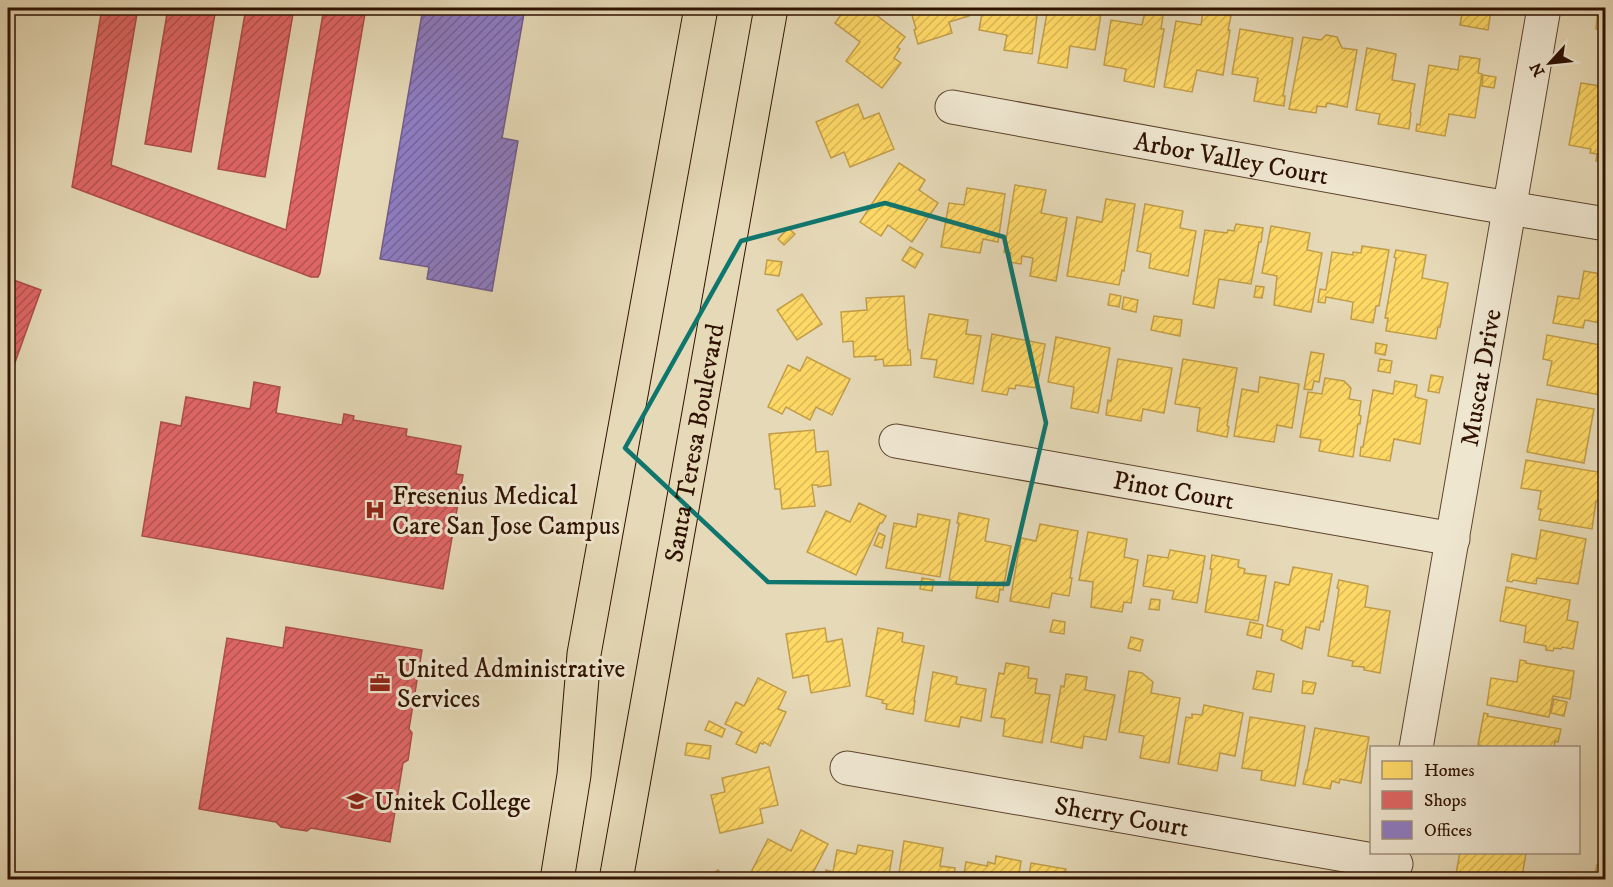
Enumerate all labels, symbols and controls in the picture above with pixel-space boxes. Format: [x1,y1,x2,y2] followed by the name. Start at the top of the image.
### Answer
[1520,33,1580,93] north arrow
[1526,59,1549,80] text: N
[1131,125,1331,193] street label: Arbor Valley Court
[1453,307,1510,449] street label: Muscat Drive
[658,321,733,565] street label: Santa Teresa Boulevard
[1110,464,1237,518] street label: Pinot Court
[392,480,620,543] place label: Fresenius Medical Care San Jose Campus
[363,498,387,522] hospital icon: Fresenius Medical Care San Jose Campus
[397,653,625,716] place label: United Administrative Services
[368,671,392,695] office icon: United Administrative Services
[1370,746,1580,854] legend
[1424,760,1475,782] text: Homes
[374,786,531,819] place label: Unitek College
[345,789,369,813] school or university icon: Unitek College
[1052,790,1191,845] street label: Sherry Court
[1424,790,1467,812] text: Shops
[1424,820,1472,842] text: Offices

